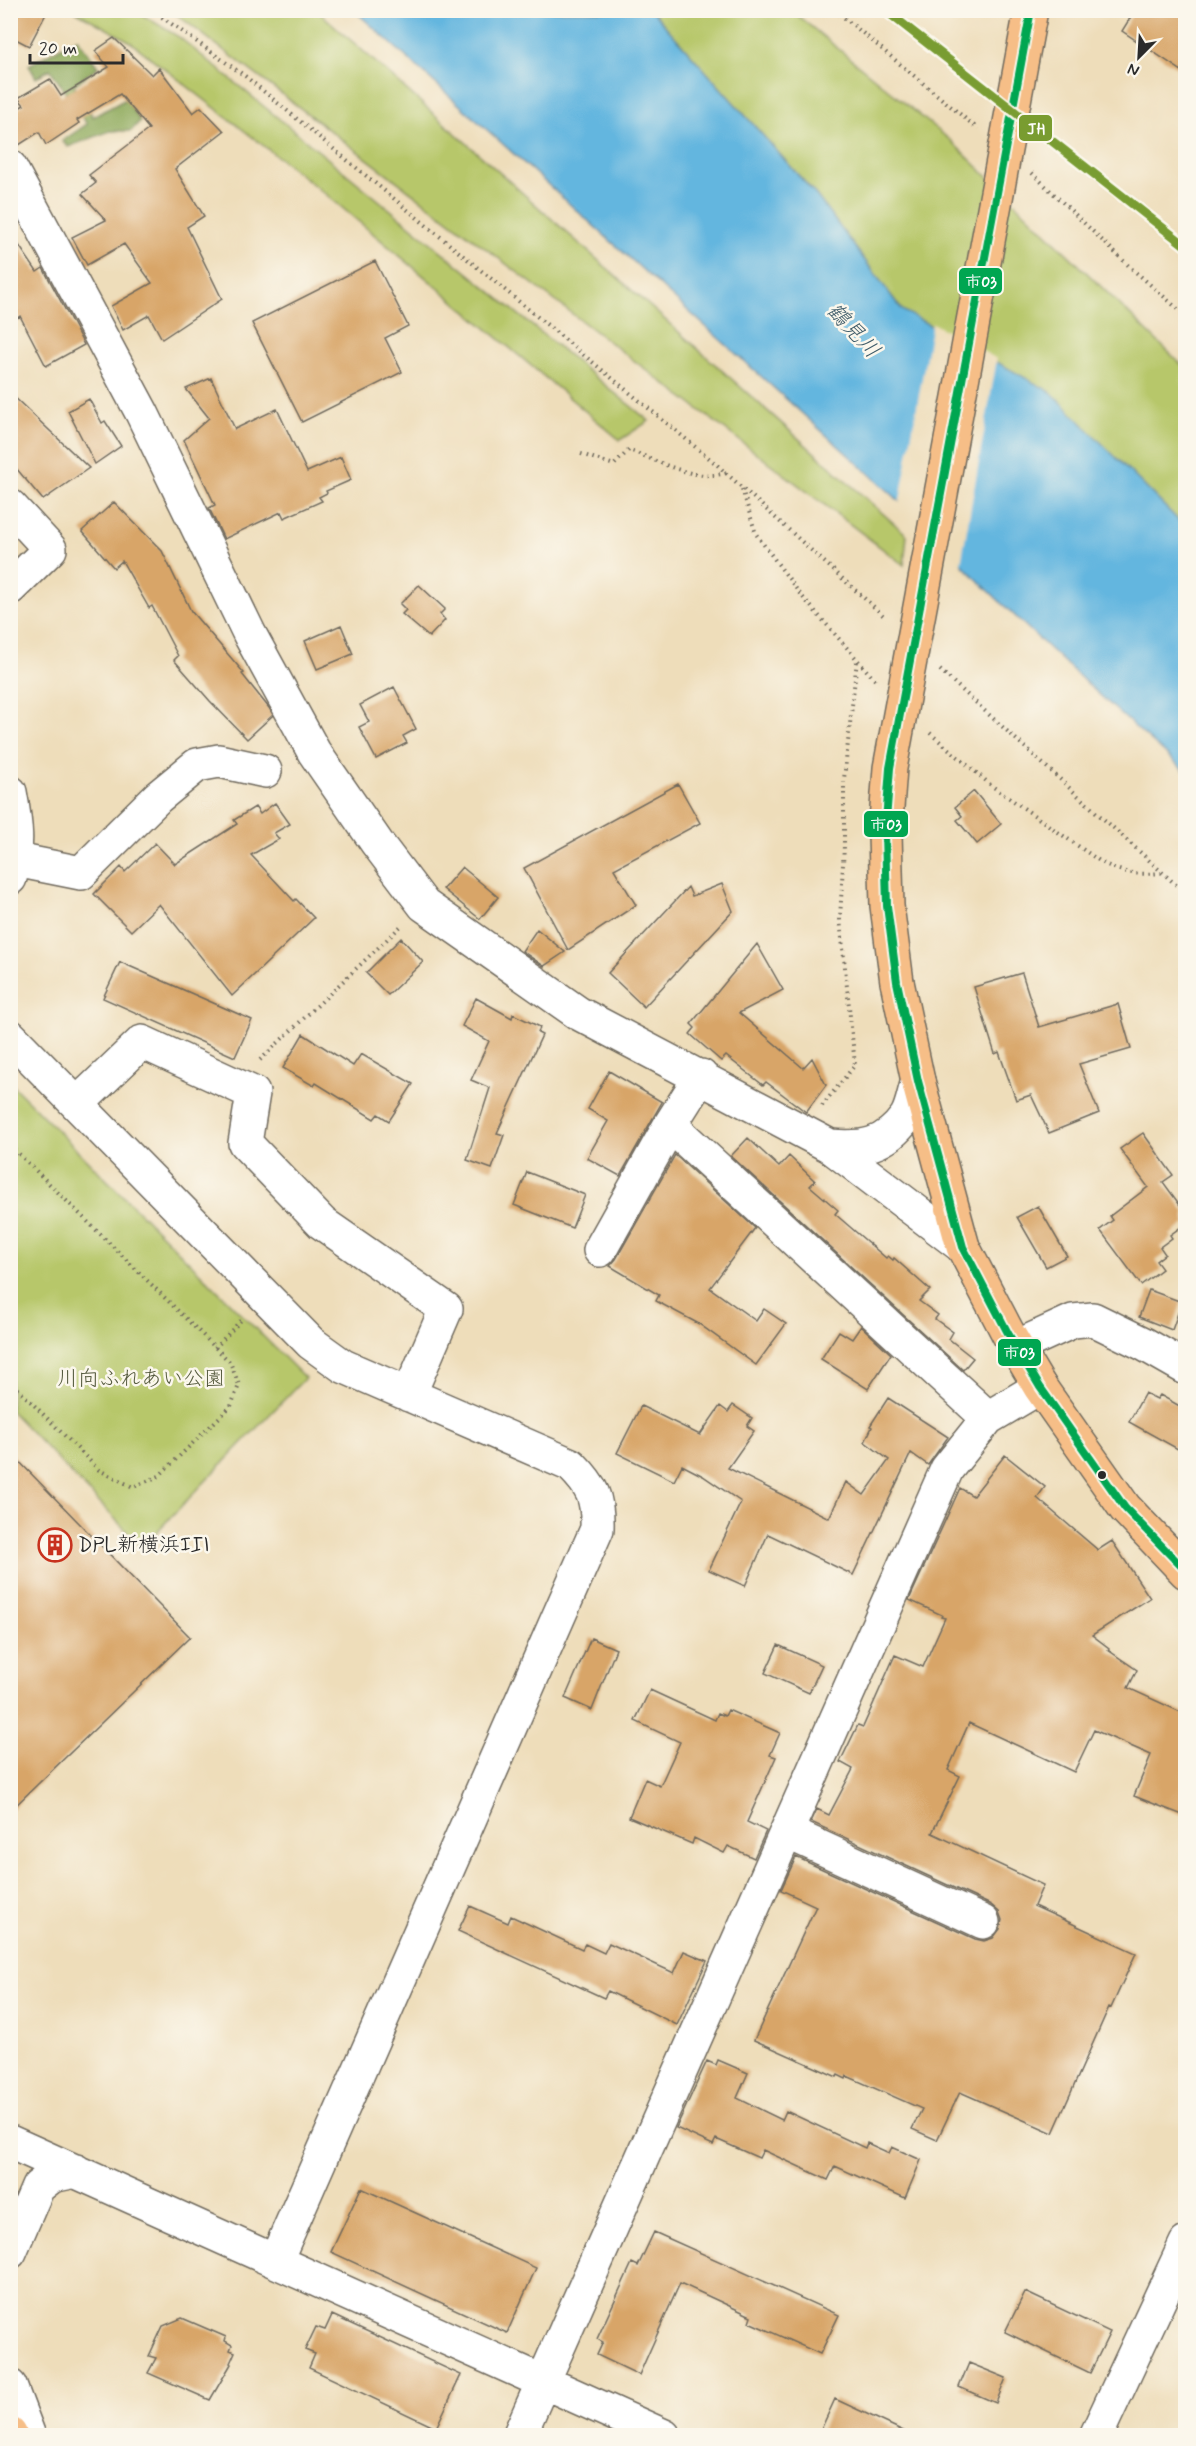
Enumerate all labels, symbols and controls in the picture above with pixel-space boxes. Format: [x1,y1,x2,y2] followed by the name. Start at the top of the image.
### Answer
[30,27,123,65] scale bar
[1109,27,1169,87] north arrow
[39,37,77,61] text: 20 m
[1124,58,1143,81] text: N
[1018,114,1053,142] line badge: JH
[1027,119,1045,140] text: JH
[958,267,1003,295] line badge: 市03
[965,272,997,293] text: 市03
[820,297,886,365] water label: 鶴見川
[863,810,909,838] line badge: 市03
[870,815,902,836] text: 市03
[997,1338,1042,1367] line badge: 市03
[1003,1343,1035,1364] text: 市03
[57,1365,225,1393] park label: 川向ふれあい公園
[1096,1469,1108,1481] unlabelled marker
[37,1527,73,1563] building icon: DPL新横浜III
[78,1531,210,1559] place label: DPL新横浜III

